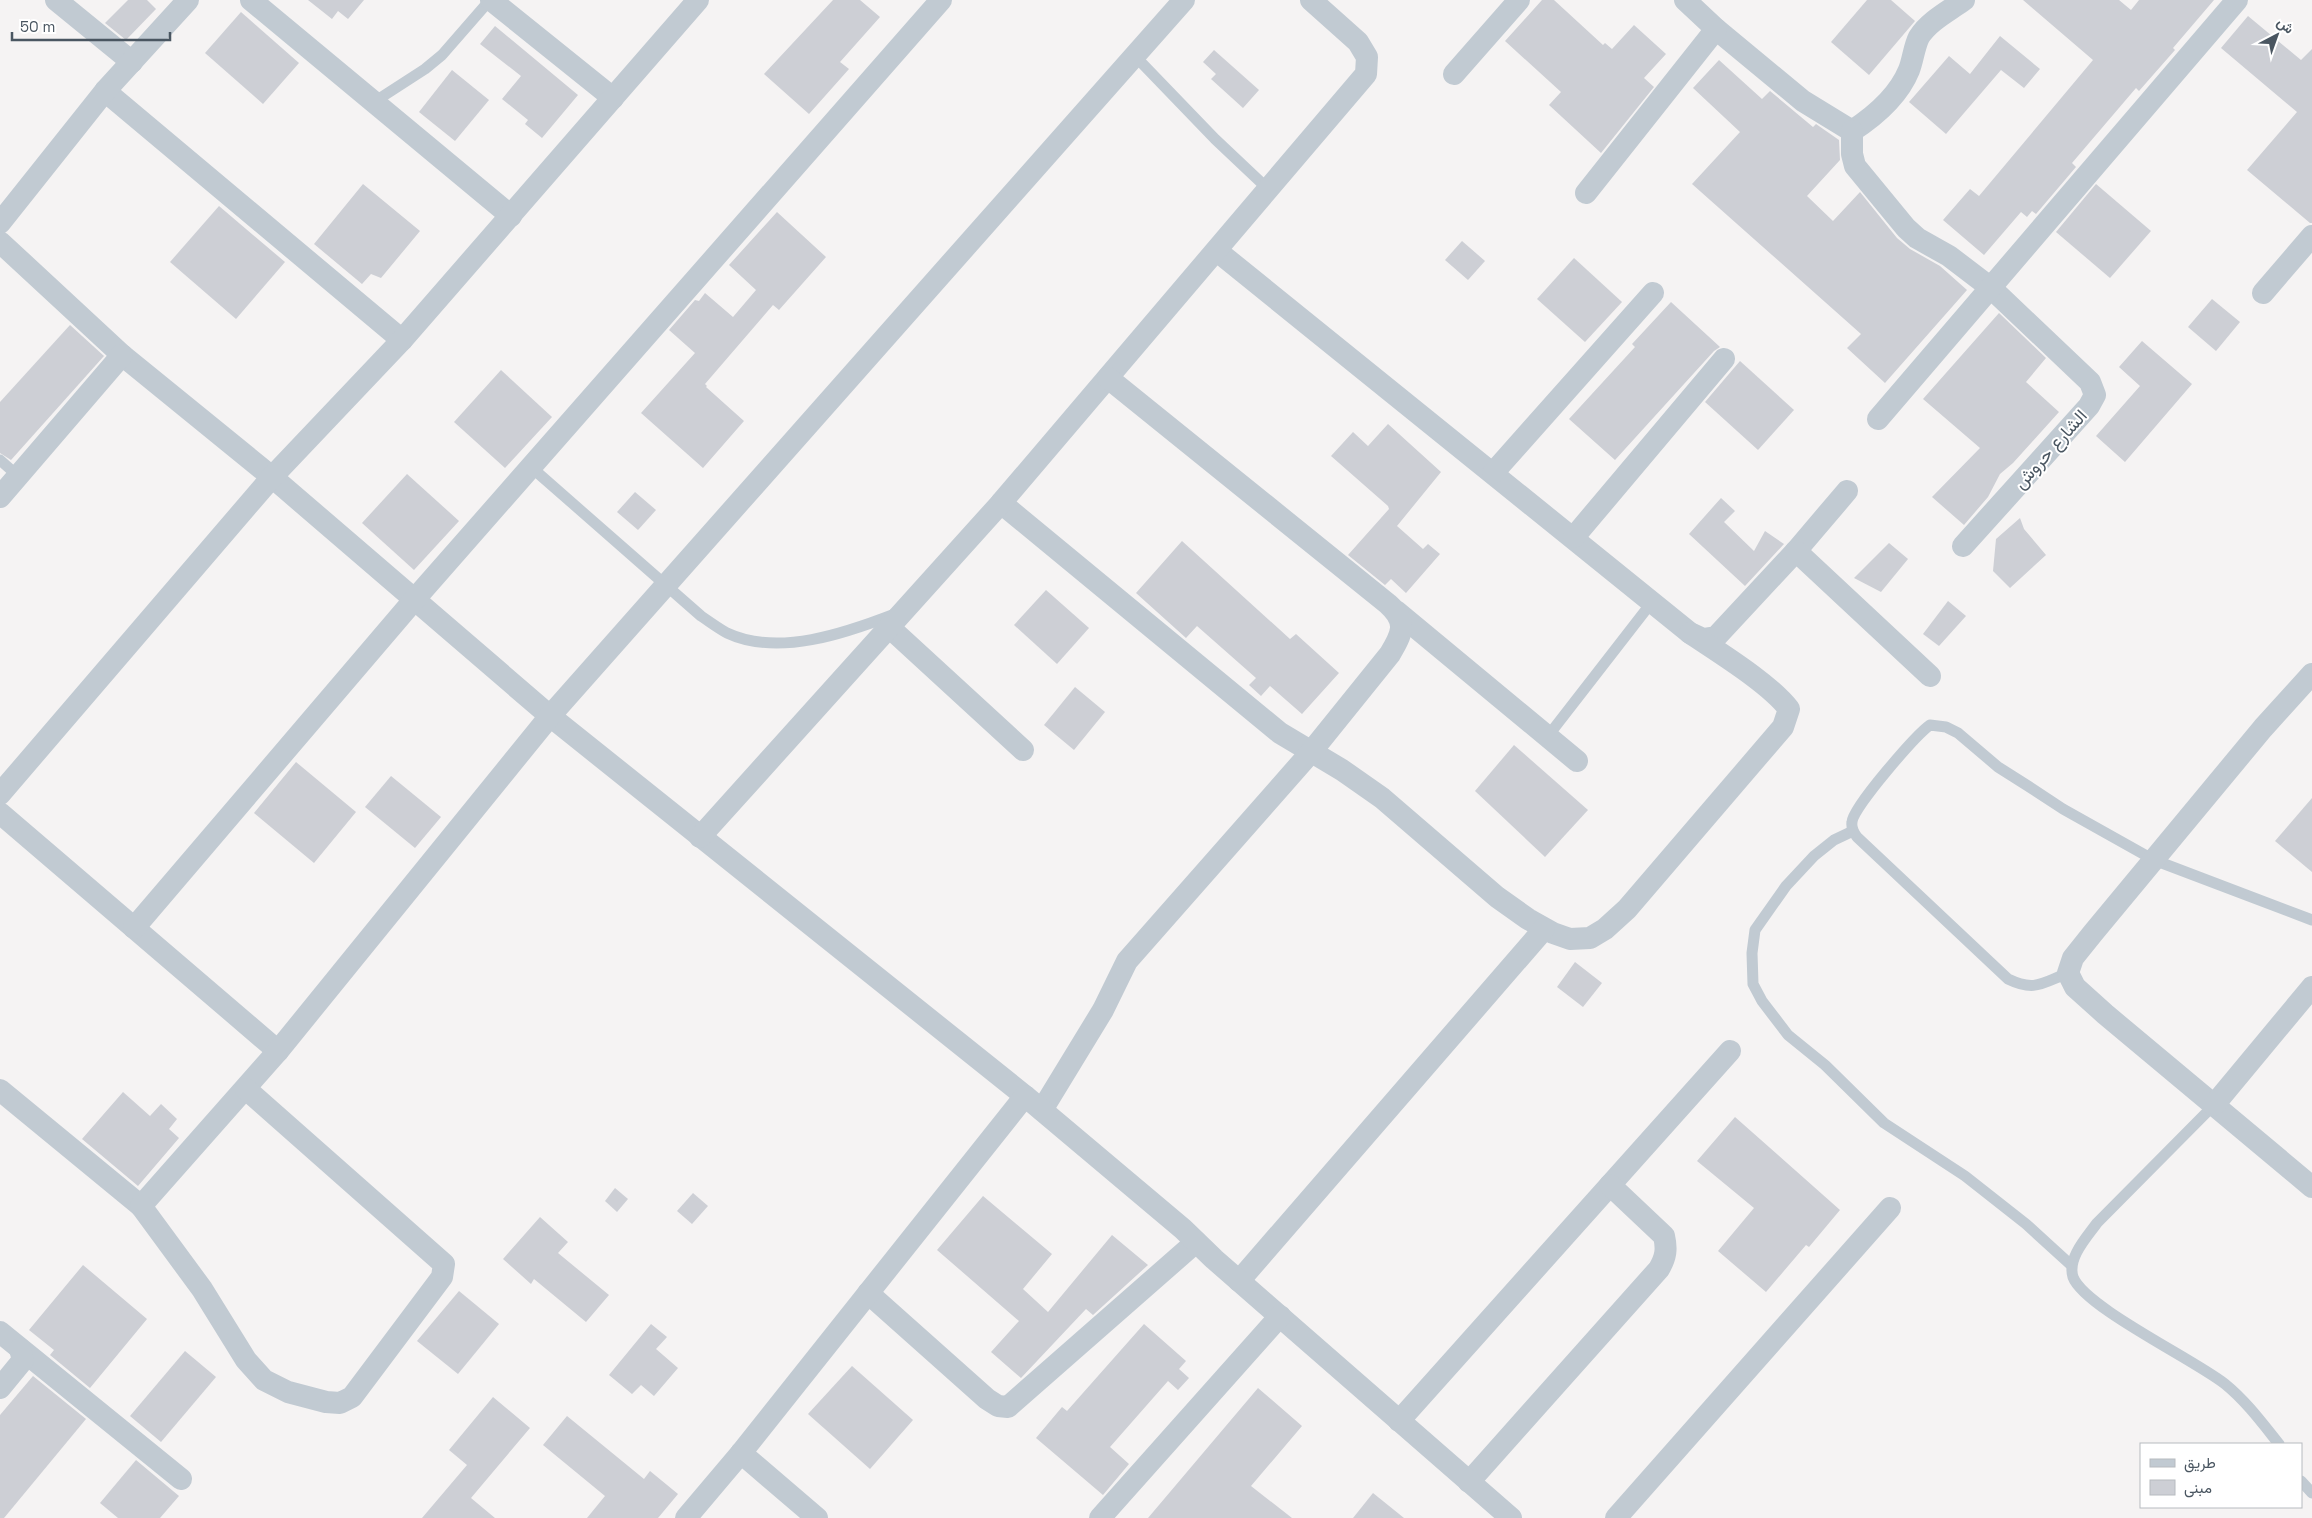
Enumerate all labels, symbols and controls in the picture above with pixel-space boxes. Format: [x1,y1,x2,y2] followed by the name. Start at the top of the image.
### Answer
[12,10,170,42] scale bar
[2252,10,2302,60] north arrow
[2273,13,2298,38] text: ش
[20,17,55,36] text: 50 m
[2008,404,2092,494] street label: الشارع حروش
[2140,1443,2302,1508] legend
[2184,1453,2216,1473] text: طريق
[2184,1478,2212,1498] text: مبنى

